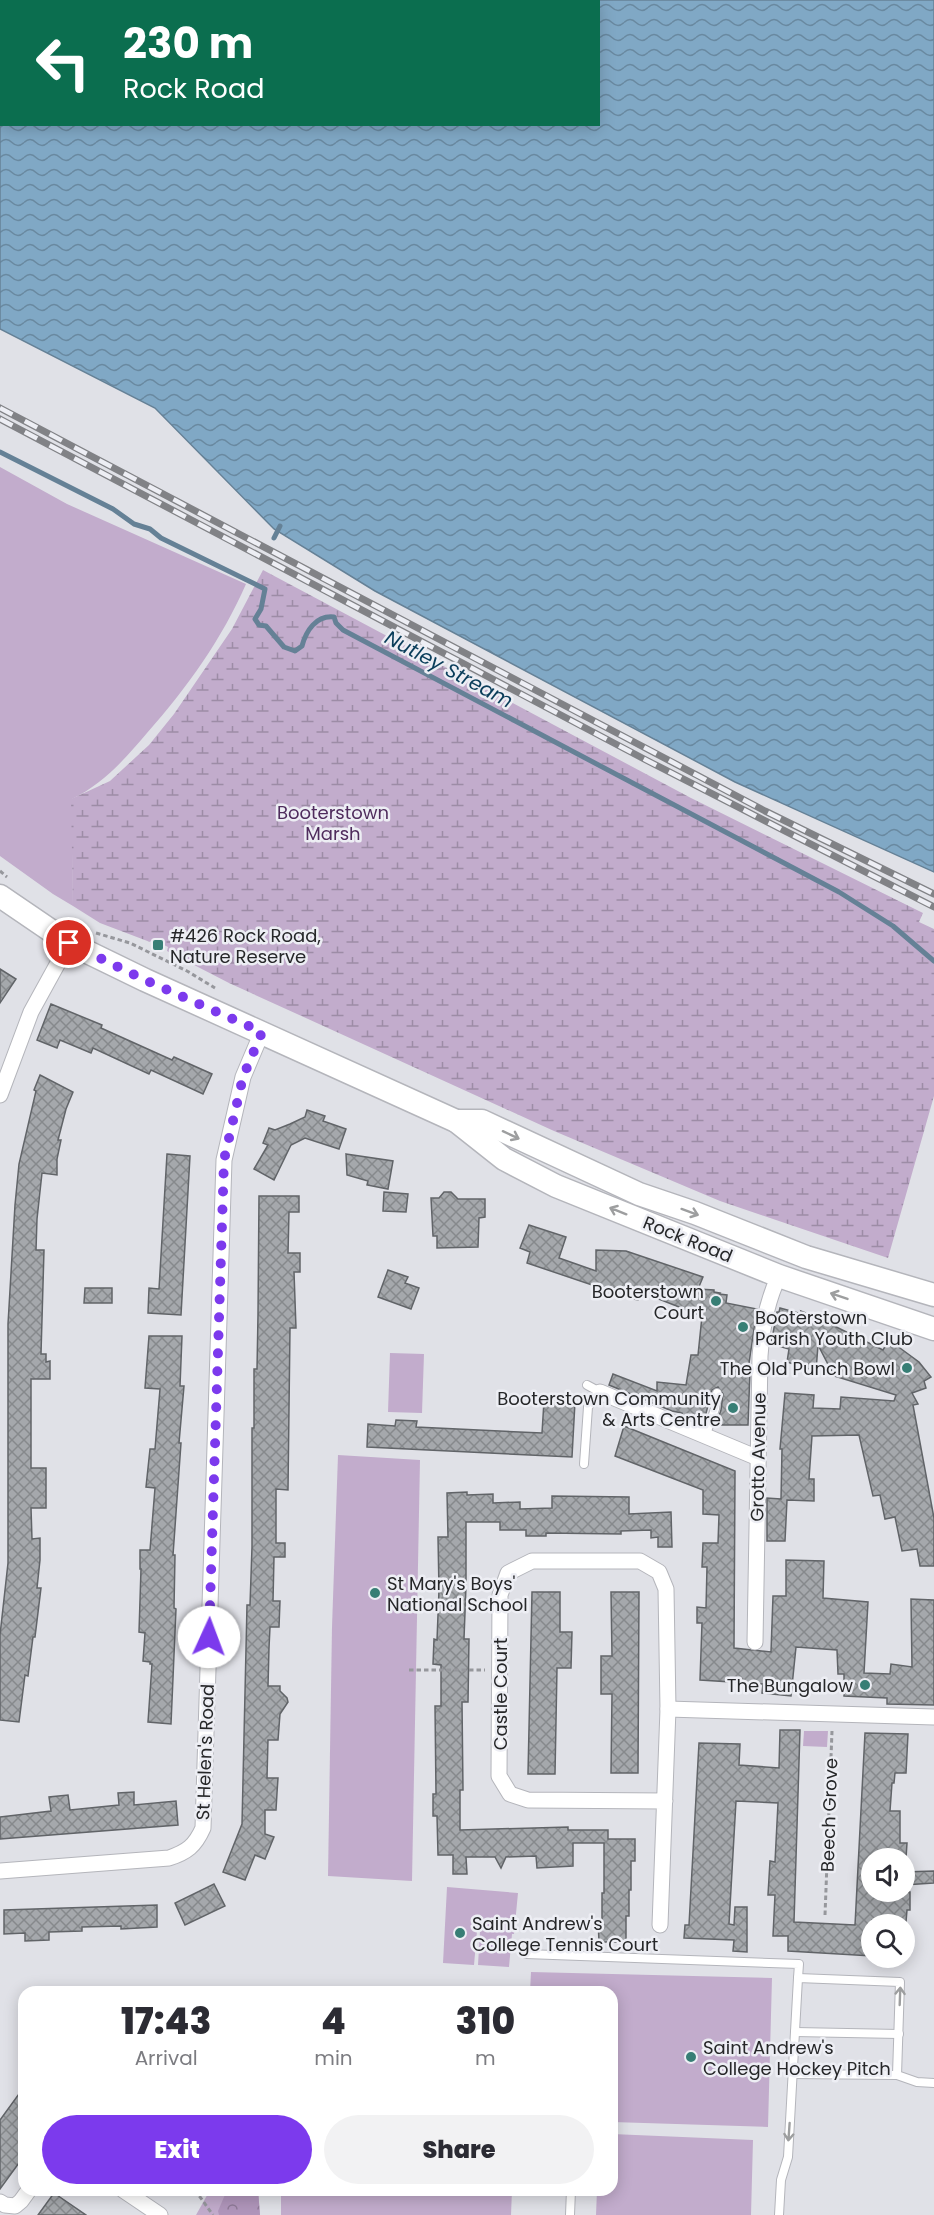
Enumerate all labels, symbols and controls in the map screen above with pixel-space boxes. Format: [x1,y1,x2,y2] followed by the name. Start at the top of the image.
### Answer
[123,14,253,73] text: 230 m
[24,24,102,102] icon: left
[123,70,264,107] text: Rock Road
[380,623,518,715] water label: Nutley Stream
[277,800,389,846] park label: Booterstown Marsh
[43,917,94,968] pin
[170,923,321,969] place label: #426 Rock Road, Nature Reserve
[52,926,85,959] icon: arrive
[151,938,165,952] marker: #426 Rock Road, Nature Reserve
[502,1129,520,1141] one-way arrow
[609,1205,628,1216] one-way arrow
[680,1207,699,1218] one-way arrow
[640,1210,736,1268] street label: Rock Road
[592,1279,704,1325] place label: Booterstown Court
[830,1290,849,1301] one-way arrow
[709,1294,723,1308] marker: Booterstown Court
[755,1305,913,1351] place label: Booterstown Parish Youth Club
[736,1320,750,1334] marker: Booterstown Parish Youth Club
[720,1356,895,1381] place label: The Old Punch Bowl
[900,1361,914,1375] marker: The Old Punch Bowl
[497,1386,721,1432] place label: Booterstown Community & Arts Centre
[744,1392,772,1522] street label: Grotto Avenue
[726,1401,740,1415] marker: Booterstown Community & Arts Centre
[387,1571,528,1617] place label: St Mary's Boys' National School
[368,1586,382,1600] marker: St Mary's Boys' National School
[177,1605,241,1669] position arrow
[488,1638,513,1750] street label: Castle Court
[727,1673,853,1698] place label: The Bungalow
[858,1678,872,1692] marker: The Bungalow
[190,1683,220,1821] street label: St Helen's Road
[815,1758,843,1872] street label: Beech Grove
[861,1848,915,1968] map controls
[861,1848,915,1902] button: sound
[472,1911,658,1957] place label: Saint Andrew's College Tennis Court
[861,1914,915,1968] button: search
[453,1926,467,1940] marker: Saint Andrew's College Tennis Court
[894,1986,905,2006] one-way arrow
[121,1996,211,2047] text: 17:43
[321,1996,346,2047] text: 4
[456,1996,515,2047] text: 310
[703,2035,891,2081] place label: Saint Andrew's College Hockey Pitch
[135,2044,198,2072] text: Arrival
[314,2044,353,2072] text: min
[475,2044,496,2072] text: m
[684,2050,698,2064] marker: Saint Andrew's College Hockey Pitch
[42,2115,312,2184] button: Exit
[324,2115,594,2184] button: Share
[784,2122,795,2142] one-way arrow

